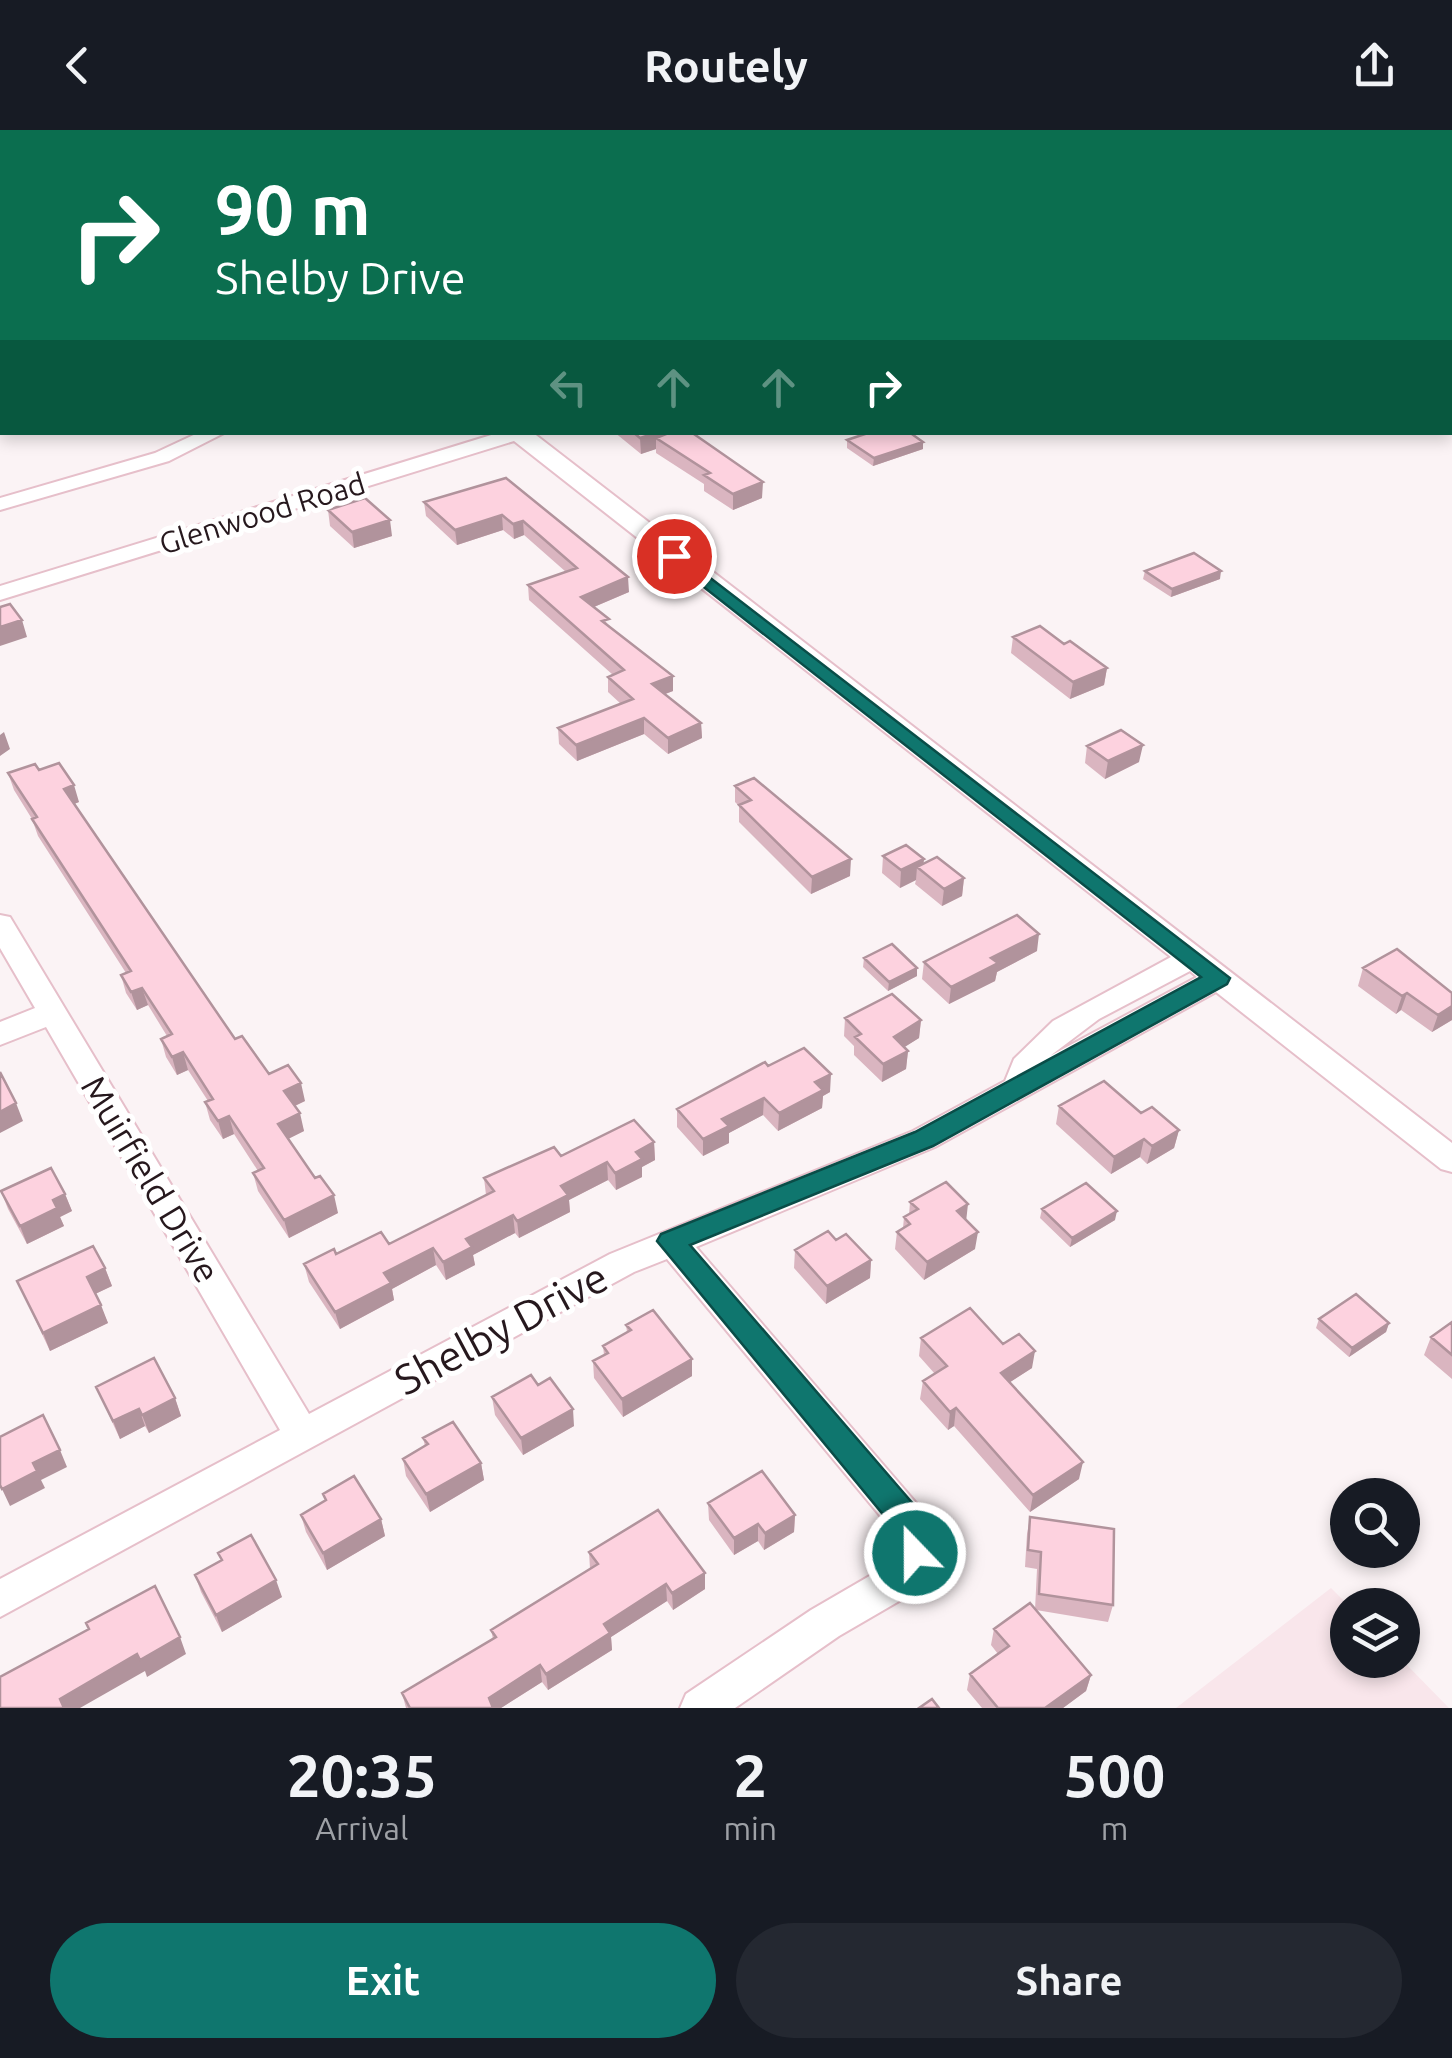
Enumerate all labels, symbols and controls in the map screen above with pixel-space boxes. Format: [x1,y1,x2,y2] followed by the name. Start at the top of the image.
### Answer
[50,38,105,93] icon: back
[1347,38,1402,93] icon: share
[644,40,808,91] text: Routely
[50,170,180,300] icon: right
[215,170,371,248] text: 90 m
[215,252,466,303] text: Shelby Drive
[541,360,596,415] icon: left
[646,360,701,415] icon: ahead
[751,360,806,415] icon: ahead
[856,360,911,415] icon: right
[155,466,369,560] street label: Glenwood Road
[632,514,717,599] pin
[647,529,702,584] icon: arrive
[74,1069,228,1289] street label: Muirfield Drive
[387,1252,615,1404] street label: Shelby Drive
[1330,1478,1420,1678] map controls
[1330,1478,1420,1568] button: search
[863,1501,967,1605] position arrow
[1330,1588,1420,1678] button: layers
[287,1741,437,1808] text: 20:35
[733,1741,767,1808] text: 2
[1064,1741,1165,1808] text: 500
[315,1810,408,1846] text: Arrival
[723,1810,777,1846] text: min
[1101,1810,1128,1846] text: m
[50,1923,716,2038] button: Exit
[736,1923,1402,2038] button: Share

